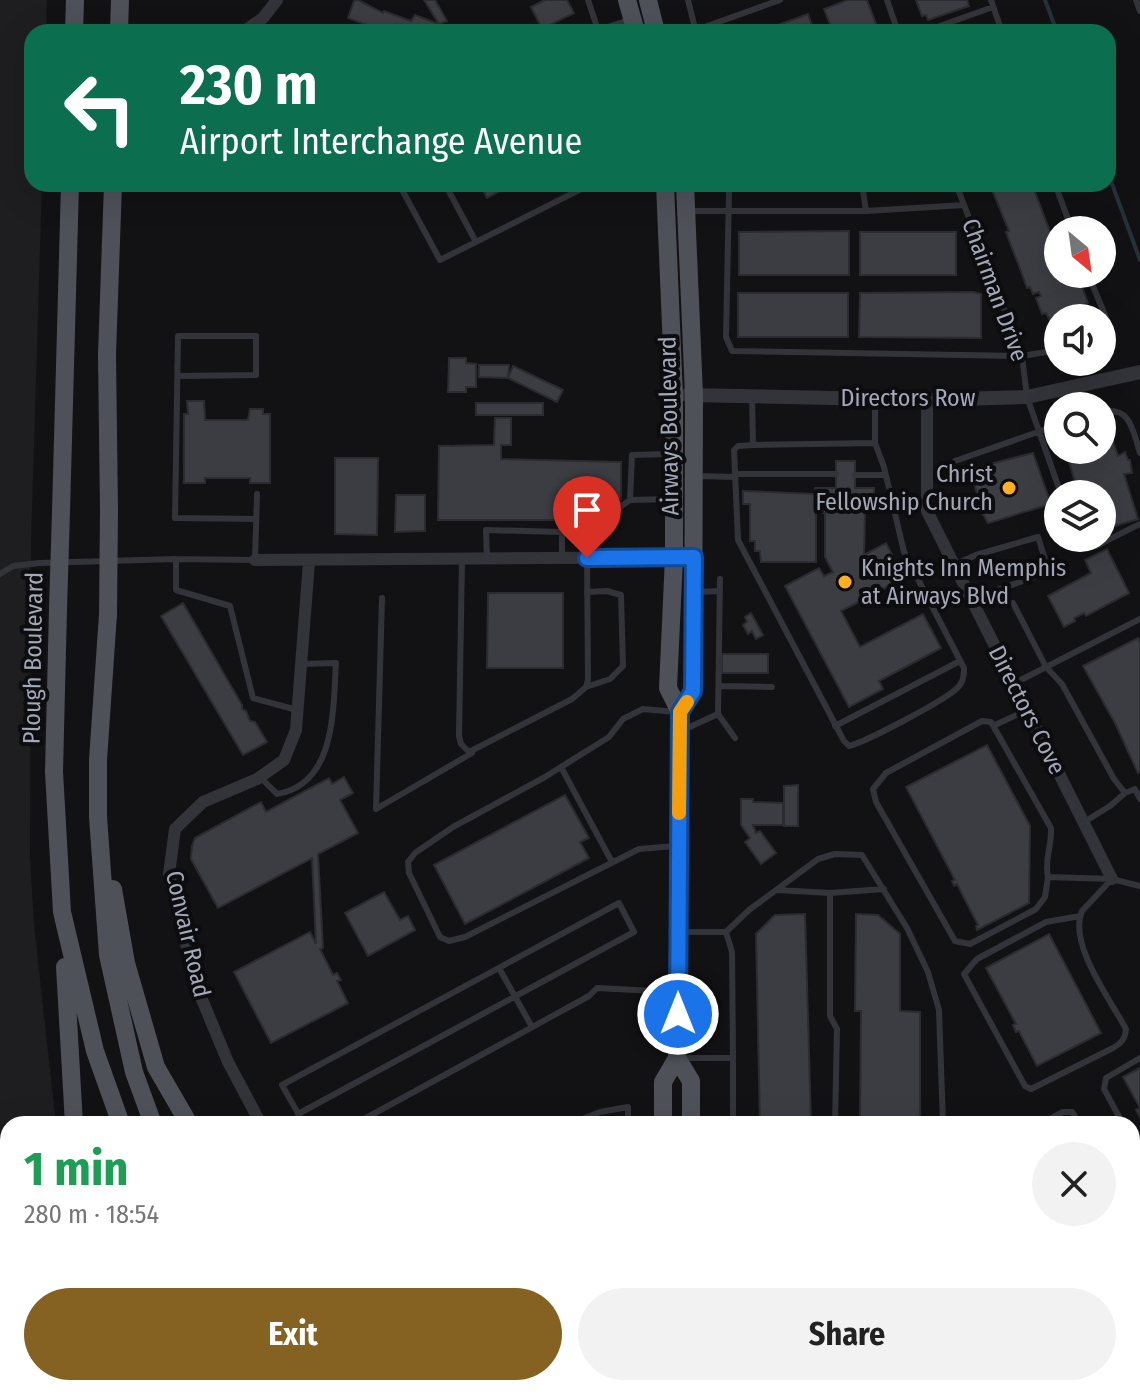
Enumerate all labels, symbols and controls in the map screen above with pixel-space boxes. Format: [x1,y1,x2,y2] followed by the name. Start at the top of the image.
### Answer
[180,52,317,119] text: 230 m
[48,56,152,160] icon: left
[180,120,582,164] text: Airport Interchange Avenue
[956,215,1034,365] street label: Chairman Drive
[1044,216,1116,288] north arrow
[1044,216,1116,552] map controls
[1044,304,1116,376] button: sound
[653,336,685,516] street label: Airways Boulevard
[841,384,976,412] street label: Directors Row
[1044,392,1116,464] button: search
[815,460,993,516] place label: Christ Fellowship Church
[553,476,621,558] pin
[1000,479,1018,497] marker: Christ Fellowship Church
[1044,480,1116,552] button: layers
[565,488,609,532] icon: arrive
[861,554,1066,610] place label: Knights Inn Memphis at Airways Blvd
[17,572,49,744] street label: Plough Boulevard
[836,573,854,591] marker: Knights Inn Memphis at Airways Blvd
[983,641,1071,779] street label: Directors Cove
[160,868,216,1000] street label: Convair Road
[636,972,720,1056] position arrow
[24,1140,129,1198] text: 1 min
[1032,1142,1116,1226] button: close
[24,1199,159,1230] text: 280 m · 18:54
[24,1288,562,1380] button: Exit
[578,1288,1116,1380] button: Share

